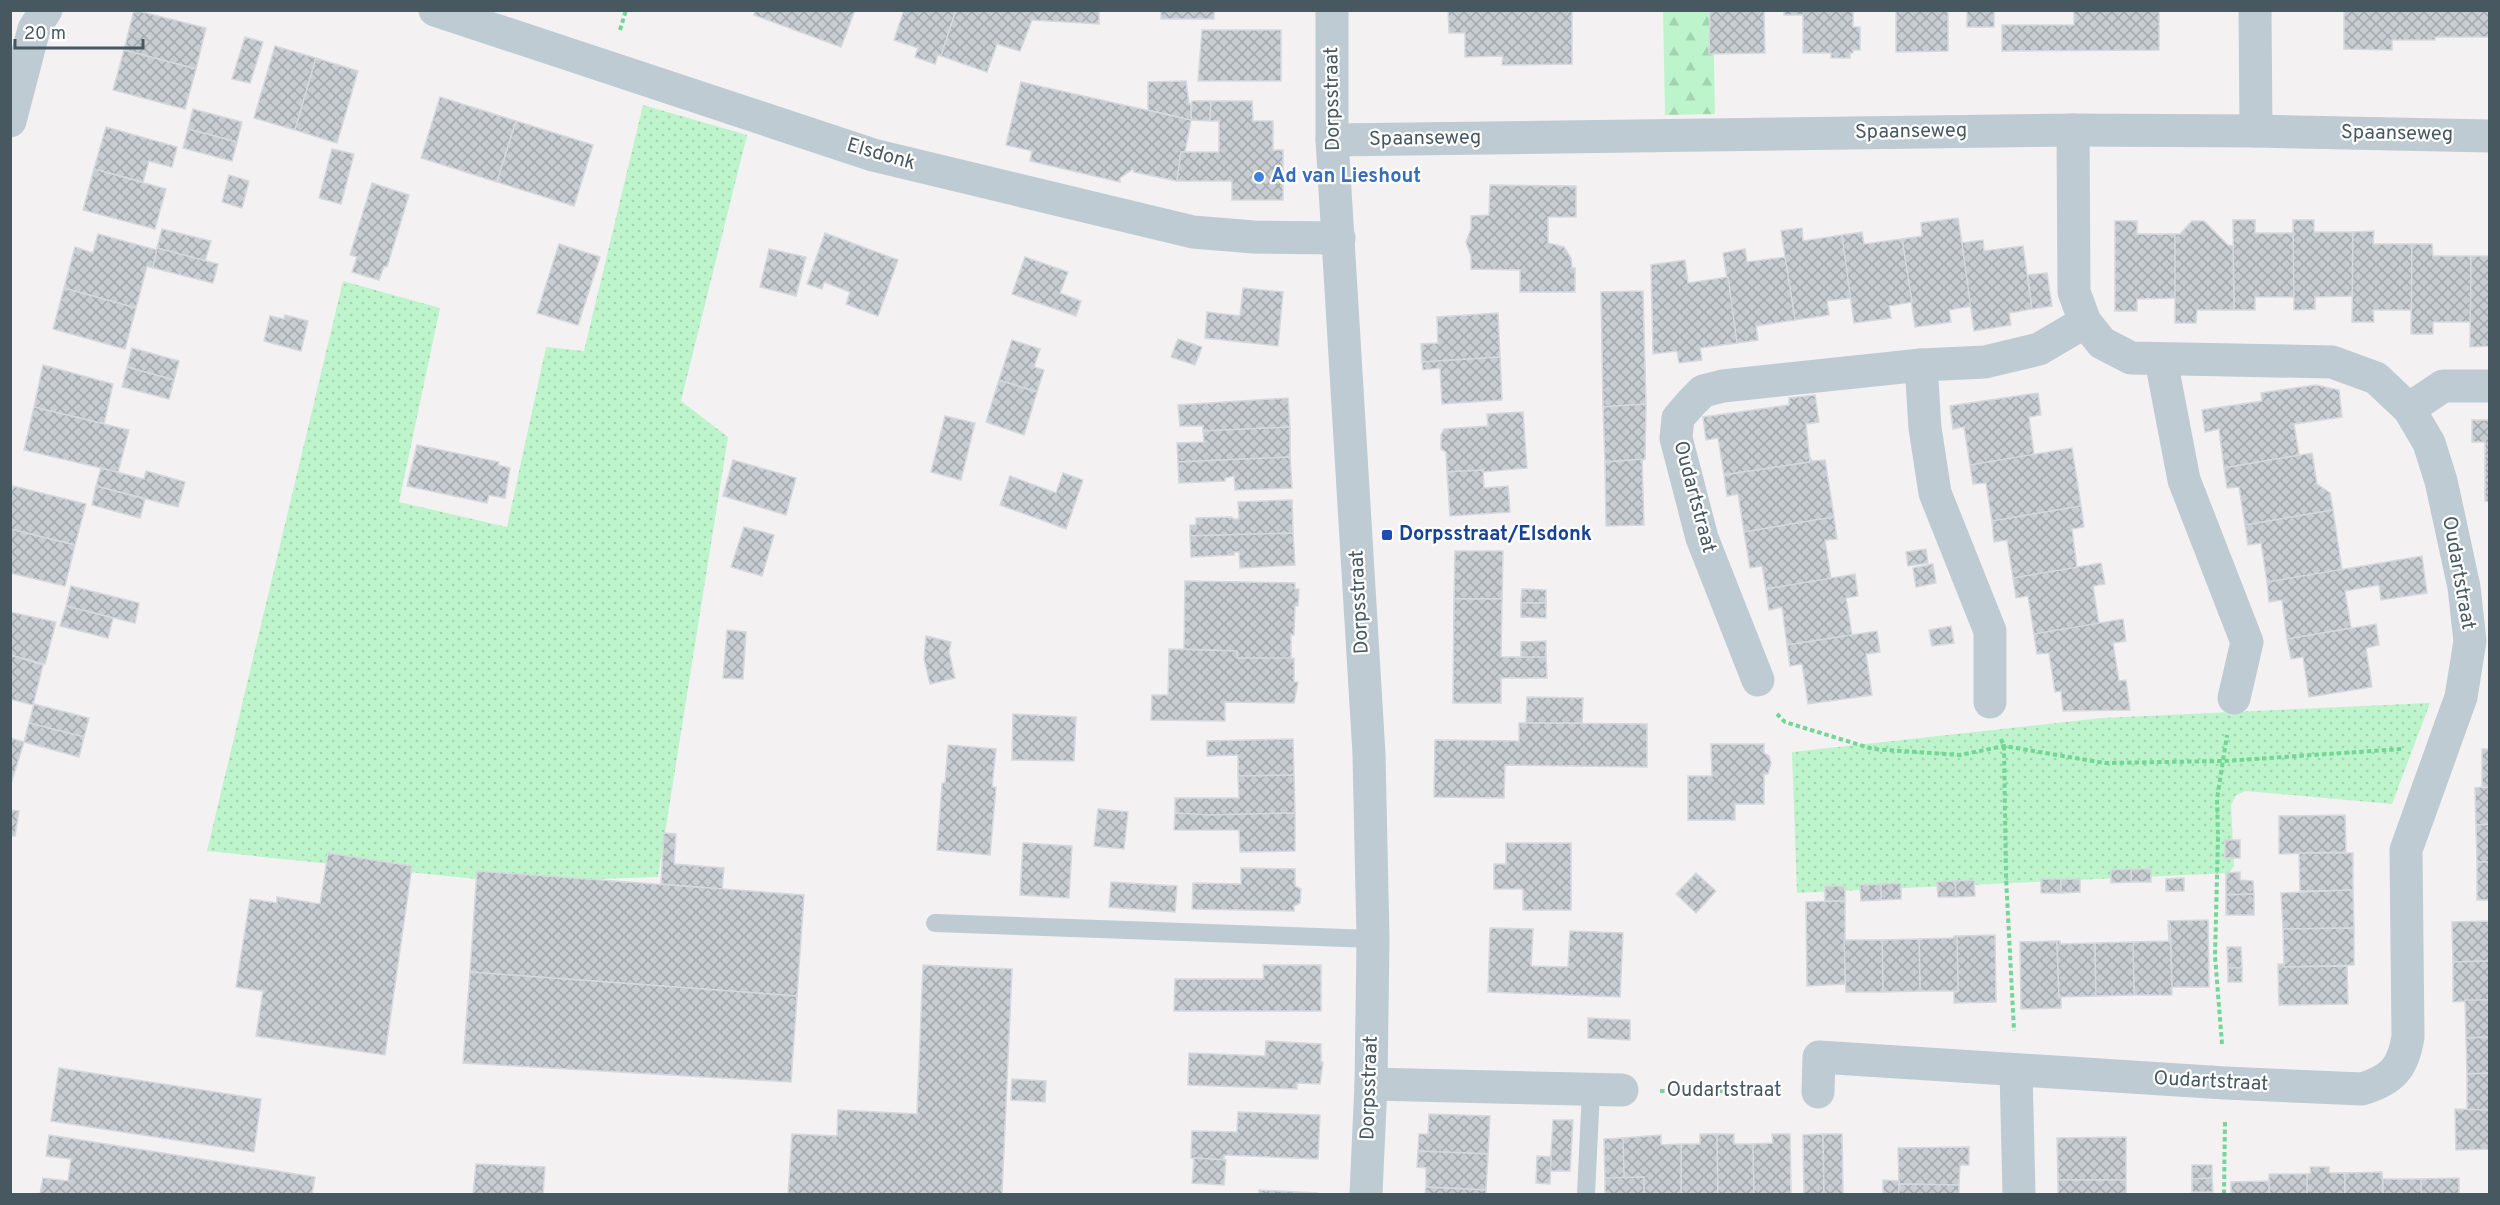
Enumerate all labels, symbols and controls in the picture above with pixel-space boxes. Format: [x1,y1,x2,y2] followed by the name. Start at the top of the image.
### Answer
[15,12,142,50] scale bar
[24,23,66,46] text: 20 m
[1319,47,1347,151] street label: Dorpsstraat
[1855,118,1967,146] street label: Spaanseweg
[2341,120,2453,148] street label: Spaanseweg
[1369,125,1481,153] street label: Spaanseweg
[843,133,919,177] street label: Elsdonk
[1271,164,1421,190] place label: Ad van Lieshout
[1252,170,1266,184] marker: Ad van Lieshout
[1667,438,1721,556] street label: Oudartstraat
[2435,514,2481,632] street label: Oudartstraat
[1399,522,1592,548] place label: Dorpsstraat/Elsdonk
[1380,528,1394,542] marker: Dorpsstraat/Elsdonk
[1344,549,1376,655] street label: Dorpsstraat
[1355,1035,1385,1141] street label: Dorpsstraat
[2153,1066,2269,1098] street label: Oudartstraat
[1667,1078,1781,1104] street label: Oudartstraat

